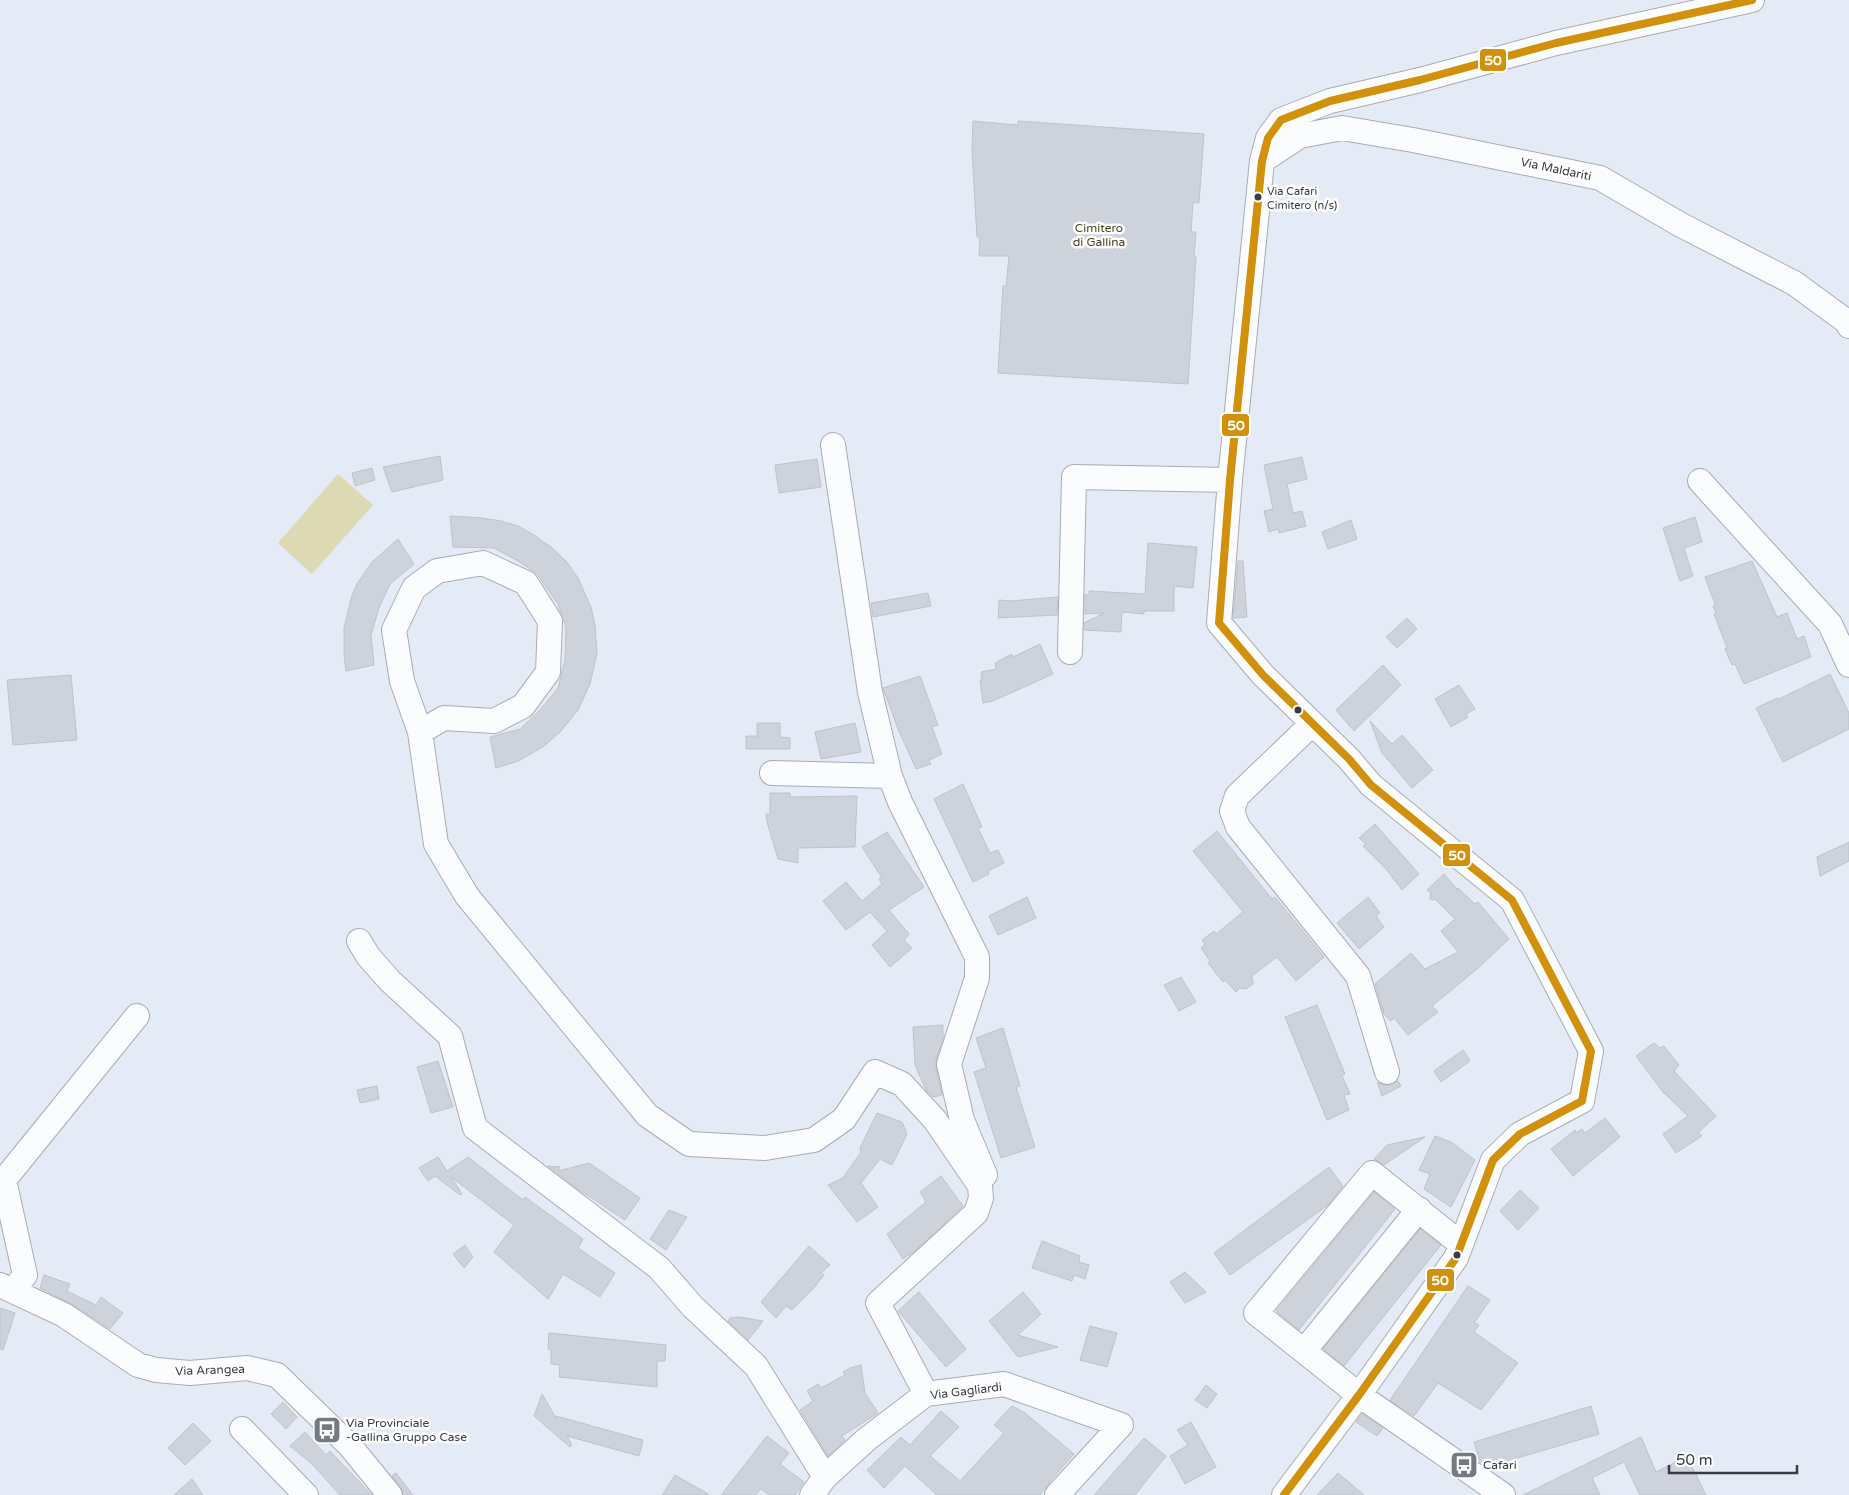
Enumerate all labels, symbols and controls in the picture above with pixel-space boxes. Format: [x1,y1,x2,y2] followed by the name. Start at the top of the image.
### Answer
[1479,48,1507,72] line badge: 50
[1484,52,1502,69] text: 50
[1519,155,1593,183] street label: Via Maldariti
[1267,185,1337,212] place label: Via Cafari Cimitero (n/s)
[1253,192,1263,202] marker: Via Cafari Cimitero (n/s)
[1073,221,1125,249] park label: Cimitero di Gallina
[1221,413,1250,437] line badge: 50
[1227,417,1245,434] text: 50
[1293,705,1303,715] unlabelled marker
[1442,843,1471,867] line badge: 50
[1448,847,1466,864] text: 50
[1452,1250,1462,1260] unlabelled marker
[1426,1268,1455,1292] line badge: 50
[1431,1272,1449,1289] text: 50
[175,1362,245,1378] street label: Via Arangea
[929,1380,1003,1402] street label: Via Gagliardi
[312,1415,342,1445] bus stop icon: Via Provinciale -Gallina Gruppo Case
[346,1416,467,1444] place label: Via Provinciale -Gallina Gruppo Case
[1669,1442,1796,1474] scale bar
[1449,1450,1479,1480] bus stop icon: Cafari
[1676,1451,1713,1469] text: 50 m
[1483,1458,1517,1472] place label: Cafari

